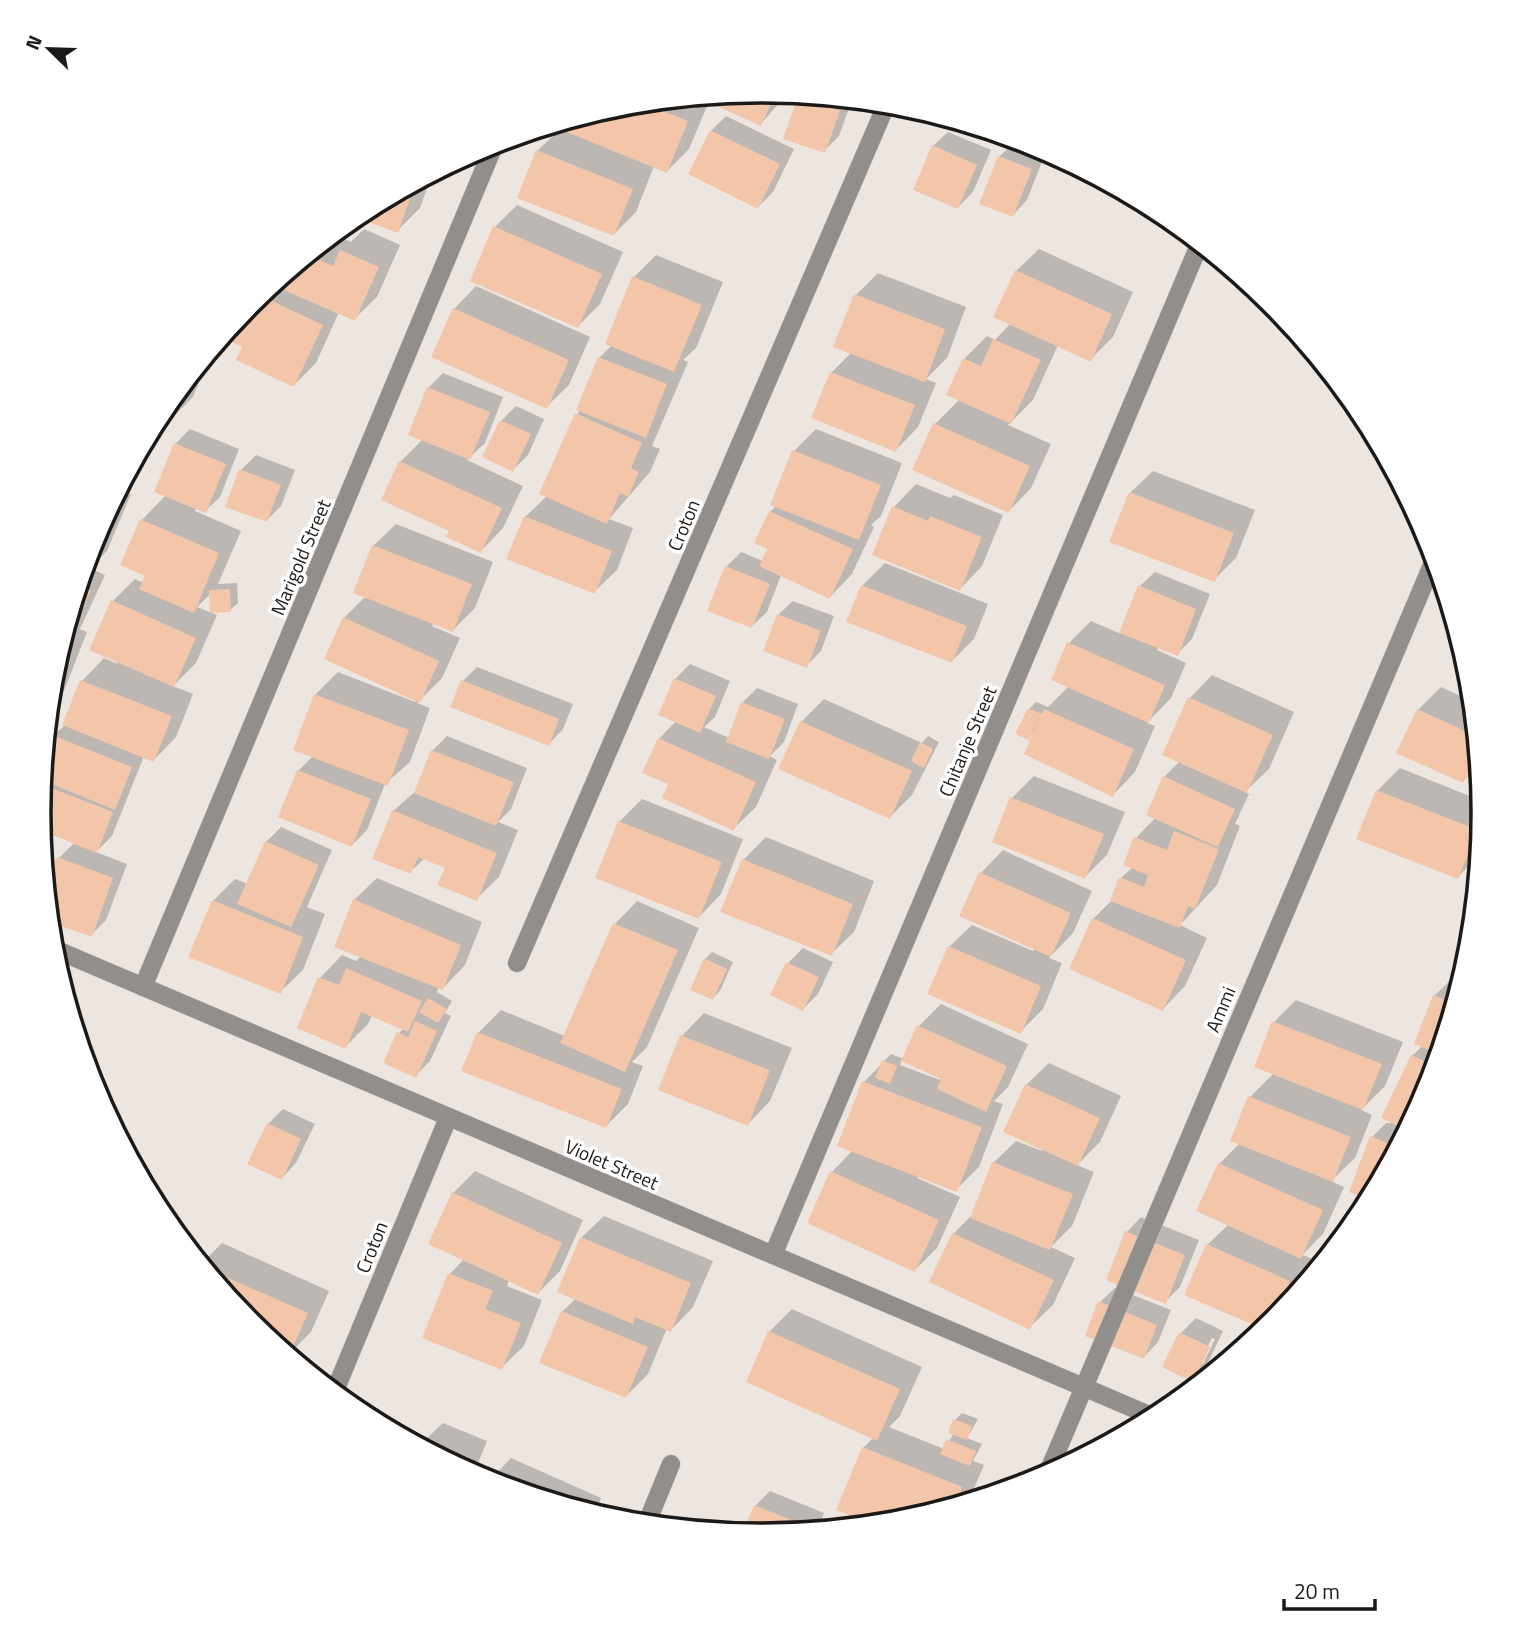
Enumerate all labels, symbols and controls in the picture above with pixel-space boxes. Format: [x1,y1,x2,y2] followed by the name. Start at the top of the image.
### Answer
[14,14,84,84] north arrow
[17,30,49,54] text: N
[263,494,338,620] street label: Marigold Street
[659,495,707,555] street label: Croton
[931,681,1004,801] street label: Chitanje Street
[1197,982,1243,1036] street label: Ammi
[561,1131,664,1197] street label: Violet Street
[348,1217,394,1277] street label: Croton
[1284,1568,1375,1612] scale bar
[1294,1575,1340,1607] text: 20 m

